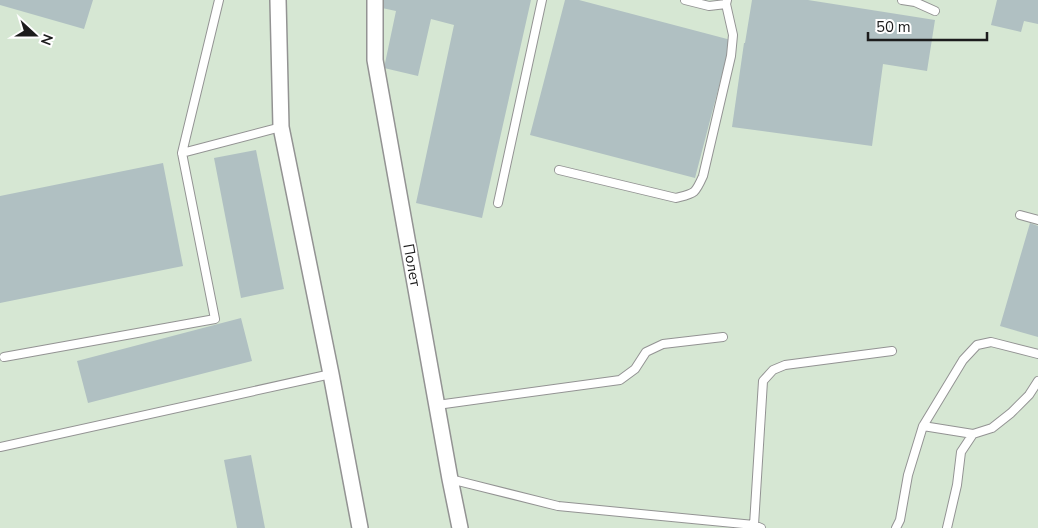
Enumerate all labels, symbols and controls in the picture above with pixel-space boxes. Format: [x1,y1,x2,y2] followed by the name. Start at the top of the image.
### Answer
[10,10,60,60] north arrow
[868,10,987,42] scale bar
[876,17,911,37] text: 50 m
[36,31,57,48] text: N
[398,242,426,288] street label: Полет

